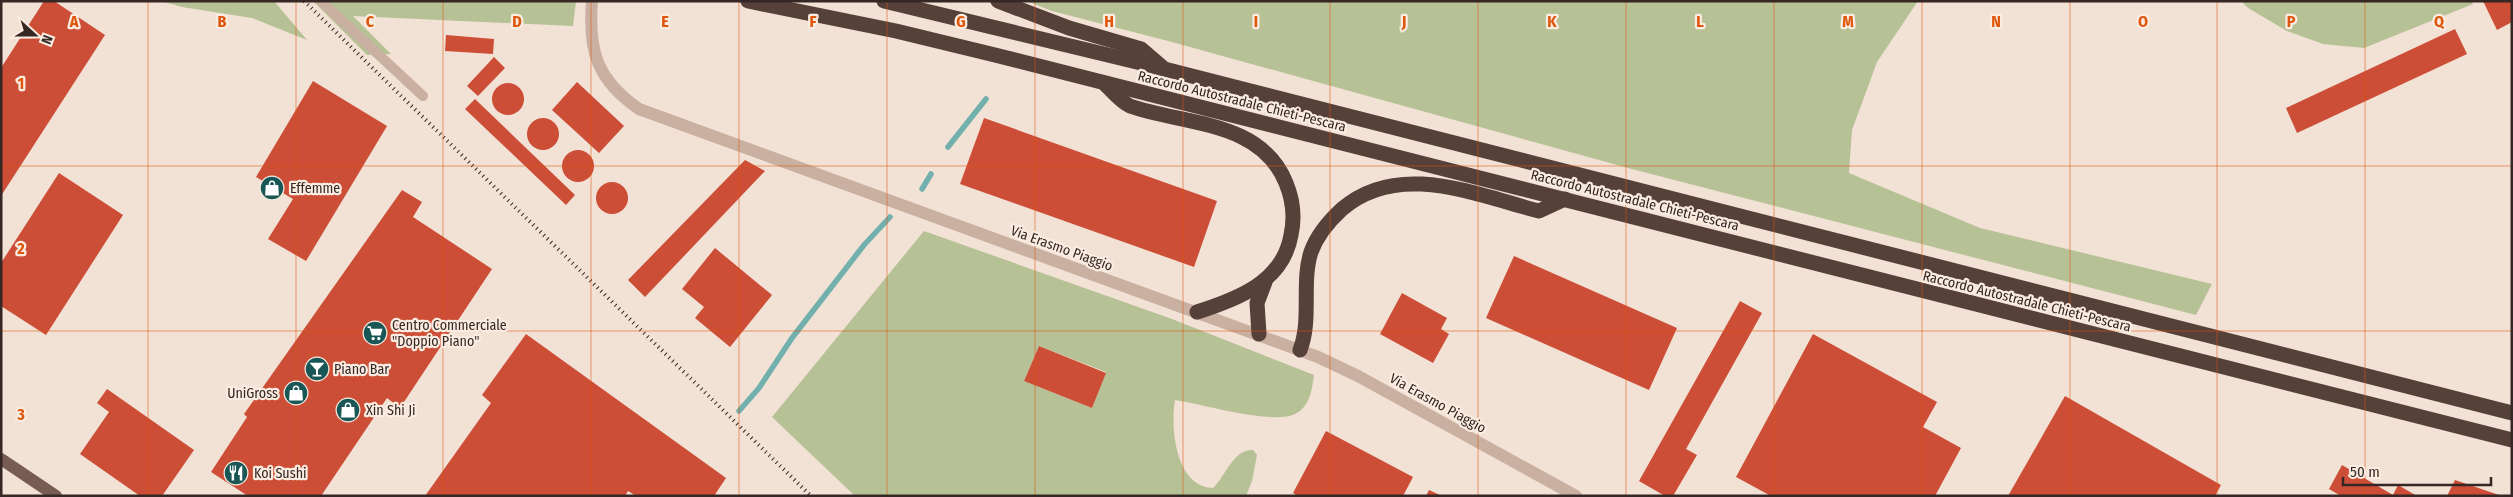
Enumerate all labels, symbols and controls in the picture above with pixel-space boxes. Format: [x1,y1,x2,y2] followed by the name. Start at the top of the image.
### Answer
[10,10,60,60] north arrow
[69,12,79,31] text: A
[218,12,227,31] text: B
[366,12,375,31] text: C
[512,12,522,31] text: D
[661,12,669,31] text: E
[809,12,817,31] text: F
[956,12,966,31] text: G
[1104,12,1114,31] text: H
[1254,12,1258,31] text: I
[1401,12,1406,31] text: J
[1547,12,1557,31] text: K
[1696,12,1704,31] text: L
[1842,12,1854,31] text: M
[1991,12,2001,31] text: N
[2138,12,2148,31] text: O
[2287,12,2296,31] text: P
[2434,12,2445,31] text: Q
[37,33,56,46] text: N
[1136,67,1348,136] street label: Raccordo Autostradale Chieti-Pescara
[18,74,24,93] text: 1
[1529,166,1741,235] street label: Raccordo Autostradale Chieti-Pescara
[259,175,285,201] shop icon: Effemme
[290,180,340,197] place label: Effemme
[1008,222,1115,275] street label: Via Erasmo Piaggio
[16,239,25,258] text: 2
[1921,267,2133,336] street label: Raccordo Autostradale Chieti-Pescara
[392,317,507,350] place label: Centro Commerciale "Doppio Piano"
[362,320,388,346] supermarket icon: Centro Commerciale "Doppio Piano"
[304,356,330,382] bar icon: Piano Bar
[334,361,389,378] place label: Piano Bar
[1387,370,1489,437] street label: Via Erasmo Piaggio
[283,380,309,406] shop icon: UniGross
[227,385,278,402] place label: UniGross
[335,397,361,423] shop icon: Xin Shi Ji
[366,402,416,419] place label: Xin Shi Ji
[16,405,25,424] text: 3
[2343,454,2490,486] scale bar
[223,460,249,486] restaurant icon: Koi Sushi
[2350,463,2380,481] text: 50 m
[254,465,307,482] place label: Koi Sushi

